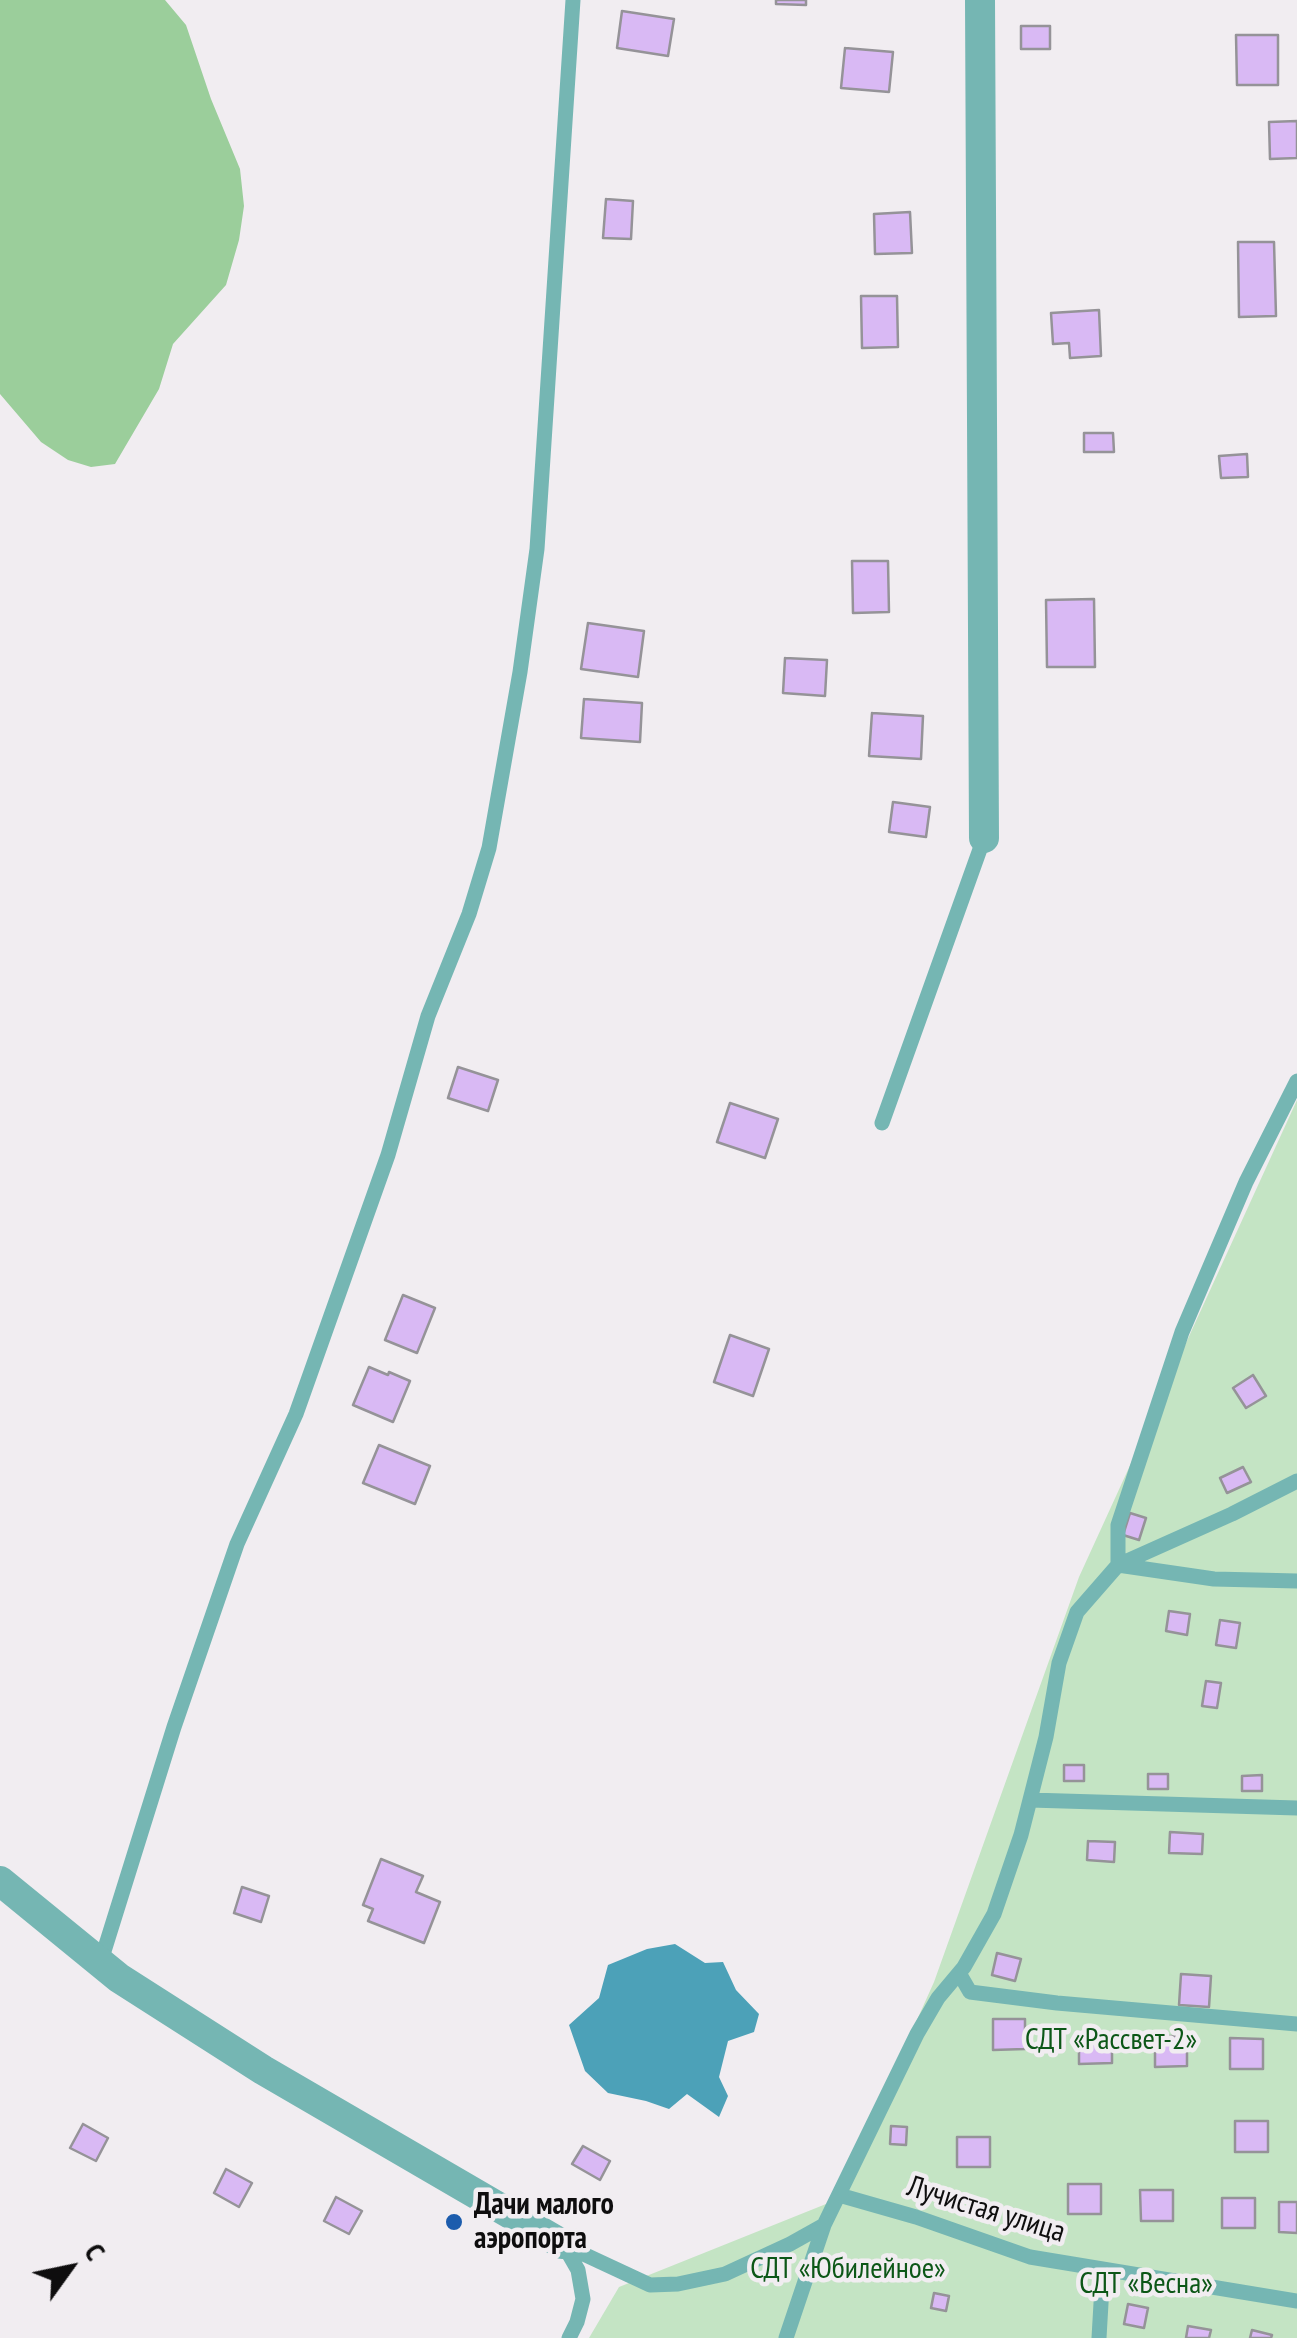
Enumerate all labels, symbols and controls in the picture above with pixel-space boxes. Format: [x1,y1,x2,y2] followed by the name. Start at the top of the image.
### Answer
[1025,2022,1197,2058] park label: СДТ «Рассвет-2»
[903,2169,1069,2251] street label: Лучистая улица
[474,2187,614,2258] place label: Дачи малого аэропорта
[443,2211,465,2233] marker: Дачи малого аэропорта
[20,2218,120,2318] north arrow
[77,2236,115,2267] text: С
[750,2251,946,2287] park label: СДТ «Юбилейное»
[1079,2266,1213,2302] park label: СДТ «Весна»

